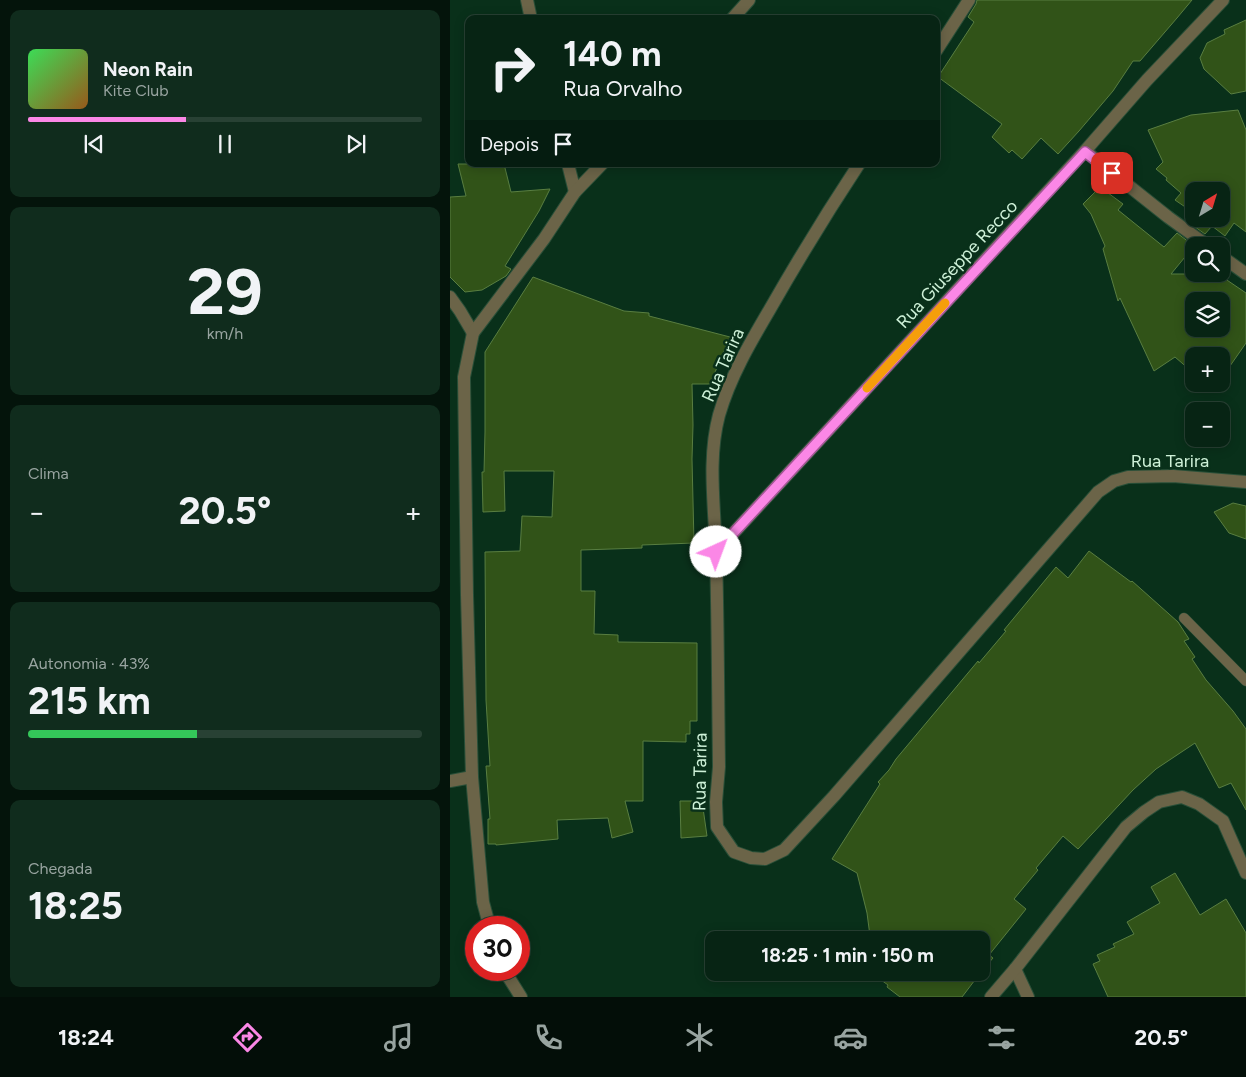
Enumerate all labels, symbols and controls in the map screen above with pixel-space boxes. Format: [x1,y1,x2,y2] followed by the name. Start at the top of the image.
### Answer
[563,33,661,75] text: 140 m
[480,35,545,100] icon: right
[103,58,193,81] text: Neon Rain
[563,75,683,102] text: Rua Orvalho
[103,81,169,100] text: Kite Club
[80,130,108,158] icon: previous
[211,130,239,158] icon: pause
[342,130,370,158] icon: next
[549,130,577,158] icon: arrive
[480,133,539,156] text: Depois
[1091,152,1133,194] pin
[1098,159,1126,187] icon: arrive
[1185,182,1230,228] north arrow
[1185,182,1230,447] map controls
[892,195,1022,333] street label: Rua Giuseppe Recco
[1185,237,1230,282] button: search
[187,252,263,330] text: 29
[1185,292,1230,337] button: layers
[207,324,243,343] text: km/h
[697,325,749,405] street label: Rua Tarira
[1185,347,1230,392] button: +
[1185,402,1230,447] button: −
[1131,450,1209,472] street label: Rua Tarira
[28,464,69,483] text: Clima
[179,488,271,534] text: 20.5°
[28,495,45,529] text: −
[405,495,422,529] text: +
[689,525,741,577] position arrow
[28,654,150,673] text: Autonomia · 43%
[28,678,151,724] text: 215 km
[688,733,712,811] street label: Rua Tarira
[28,859,92,878] text: Chegada
[28,883,123,929] text: 18:25
[465,916,530,981] speed limit sign: 30
[761,944,934,967] text: 18:25 · 1 min · 150 m
[230,1020,265,1055] icon: directions
[381,1020,416,1055] icon: music
[531,1020,566,1055] icon: phone
[682,1020,717,1055] icon: climate
[833,1020,868,1055] icon: car
[984,1020,1019,1055] icon: filters
[58,1024,114,1051] text: 18:24
[1135,1024,1188,1051] text: 20.5°

